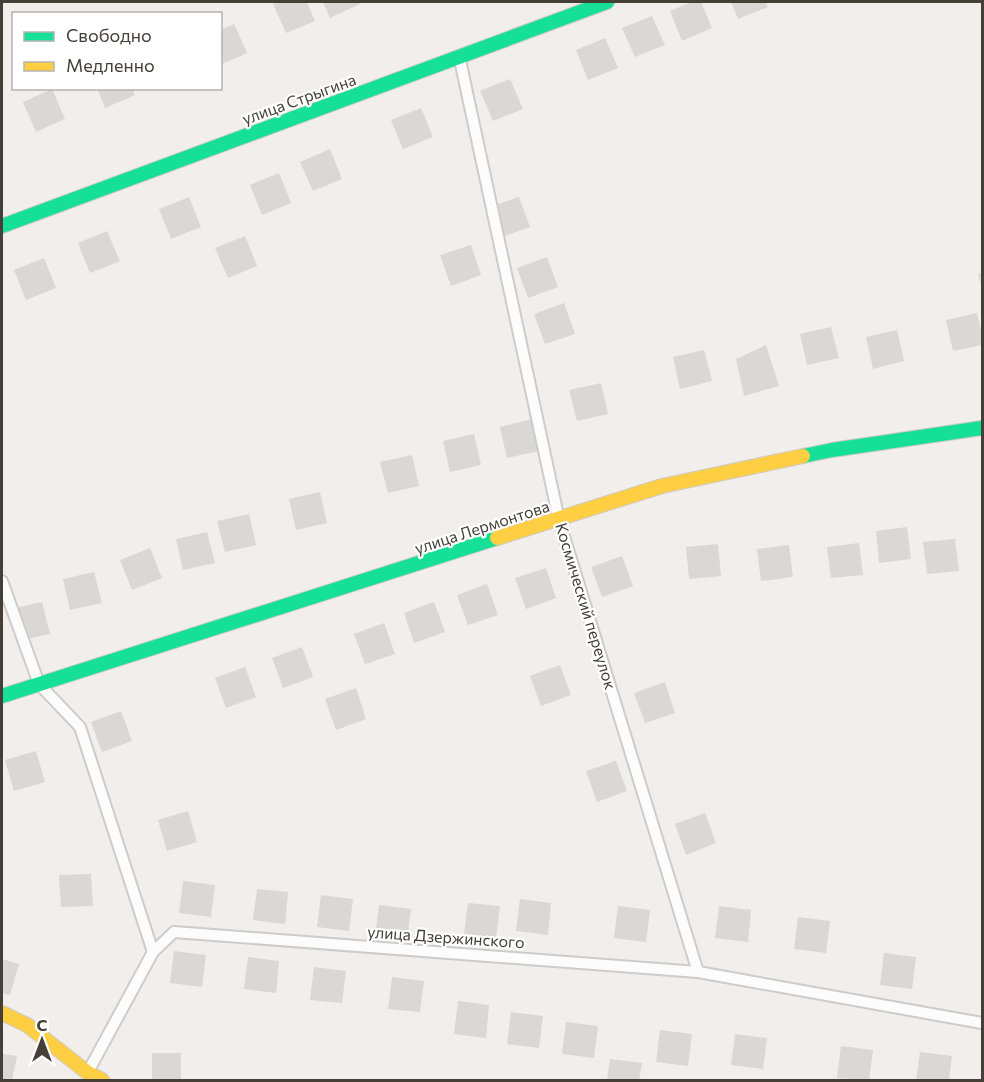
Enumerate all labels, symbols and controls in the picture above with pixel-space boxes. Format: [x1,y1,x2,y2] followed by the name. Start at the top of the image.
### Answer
[12,12,222,90] legend
[66,24,152,46] text: Свободно
[66,54,155,76] text: Медленно
[239,69,358,128] street label: улица Стрыгина
[412,496,552,557] street label: улица Лермонтова
[552,520,621,692] street label: Космический переулок
[367,922,525,951] street label: улица Дзержинского
[12,1010,72,1070] north arrow
[37,1015,48,1034] text: С

